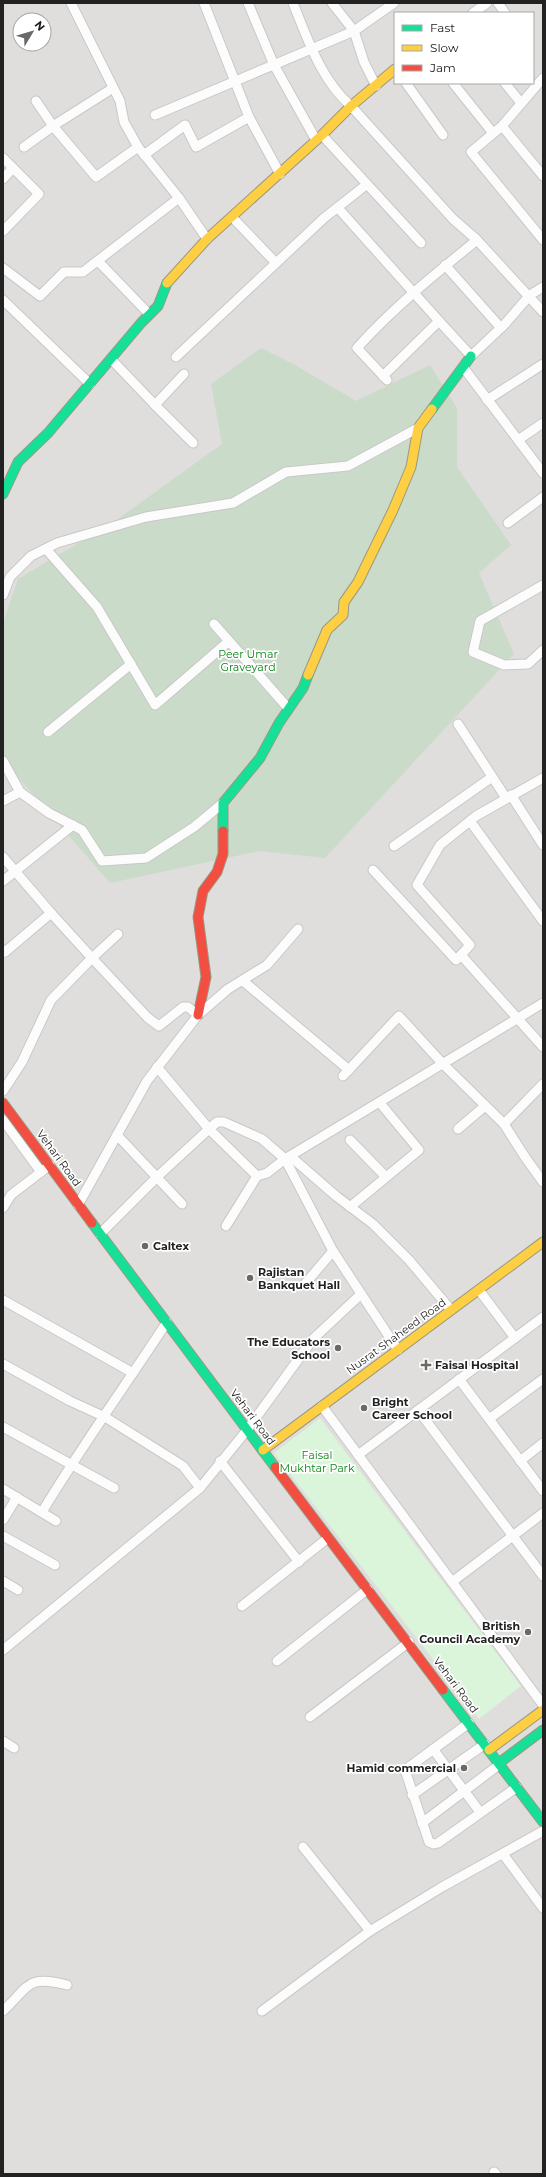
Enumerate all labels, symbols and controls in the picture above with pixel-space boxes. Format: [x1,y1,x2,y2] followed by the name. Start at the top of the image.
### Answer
[12,12,52,52] north arrow
[394,12,534,84] legend
[32,18,48,34] text: N
[430,20,455,35] text: Fast
[430,40,459,55] text: Slow
[429,60,456,75] text: Jam
[218,647,278,674] park label: Peer Umar Graveyard
[34,1127,84,1189] street label: Vehari Road
[153,1239,189,1253] place label: Caltex
[140,1241,150,1251] marker: Caltex
[258,1265,340,1292] place label: Rajistan Bankquet Hall
[245,1273,255,1283] marker: Rajistan Bankquet Hall
[343,1295,449,1377] street label: Nusrat Shaheed Road
[247,1335,330,1362] place label: The Educators School
[333,1343,343,1353] marker: The Educators School
[435,1358,519,1372] place label: Faisal Hospital
[420,1359,432,1371] marker: Faisal Hospital
[227,1386,279,1448] street label: Vehari Road
[372,1395,452,1422] place label: Bright Career School
[359,1403,369,1413] marker: Bright Career School
[279,1448,355,1475] park label: Faisal Mukhtar Park
[419,1619,520,1646] place label: British Council Academy
[523,1627,533,1637] marker: British Council Academy
[430,1654,482,1716] street label: Vehari Road
[347,1761,456,1775] place label: Hamid commercial
[459,1763,469,1773] marker: Hamid commercial

